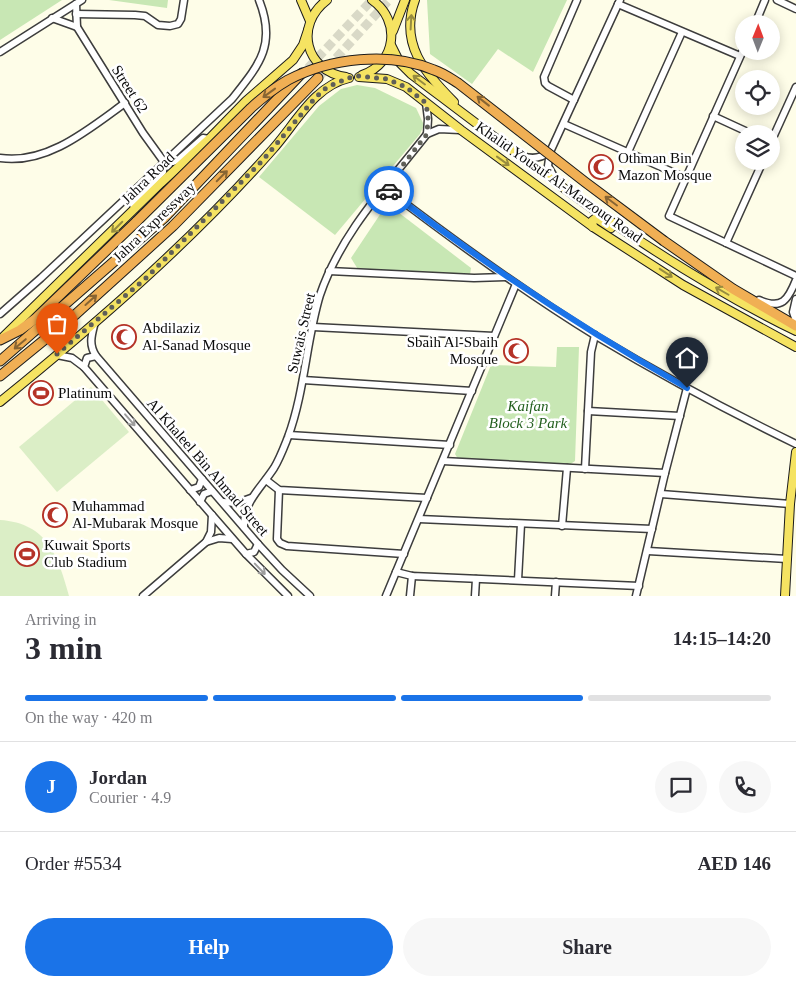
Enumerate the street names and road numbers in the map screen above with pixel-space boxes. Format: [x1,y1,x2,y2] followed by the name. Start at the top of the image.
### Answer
[109,62,151,116] street label: Street 62
[473,118,646,246] street label: Khalid Yousuf Al-Marzouq Road
[118,149,178,207] street label: Jahra Road
[110,178,199,265] street label: Jahra Expressway
[284,290,318,375] street label: Suwais Street
[144,395,273,540] street label: Al Khaleel Bin Ahmad Street

